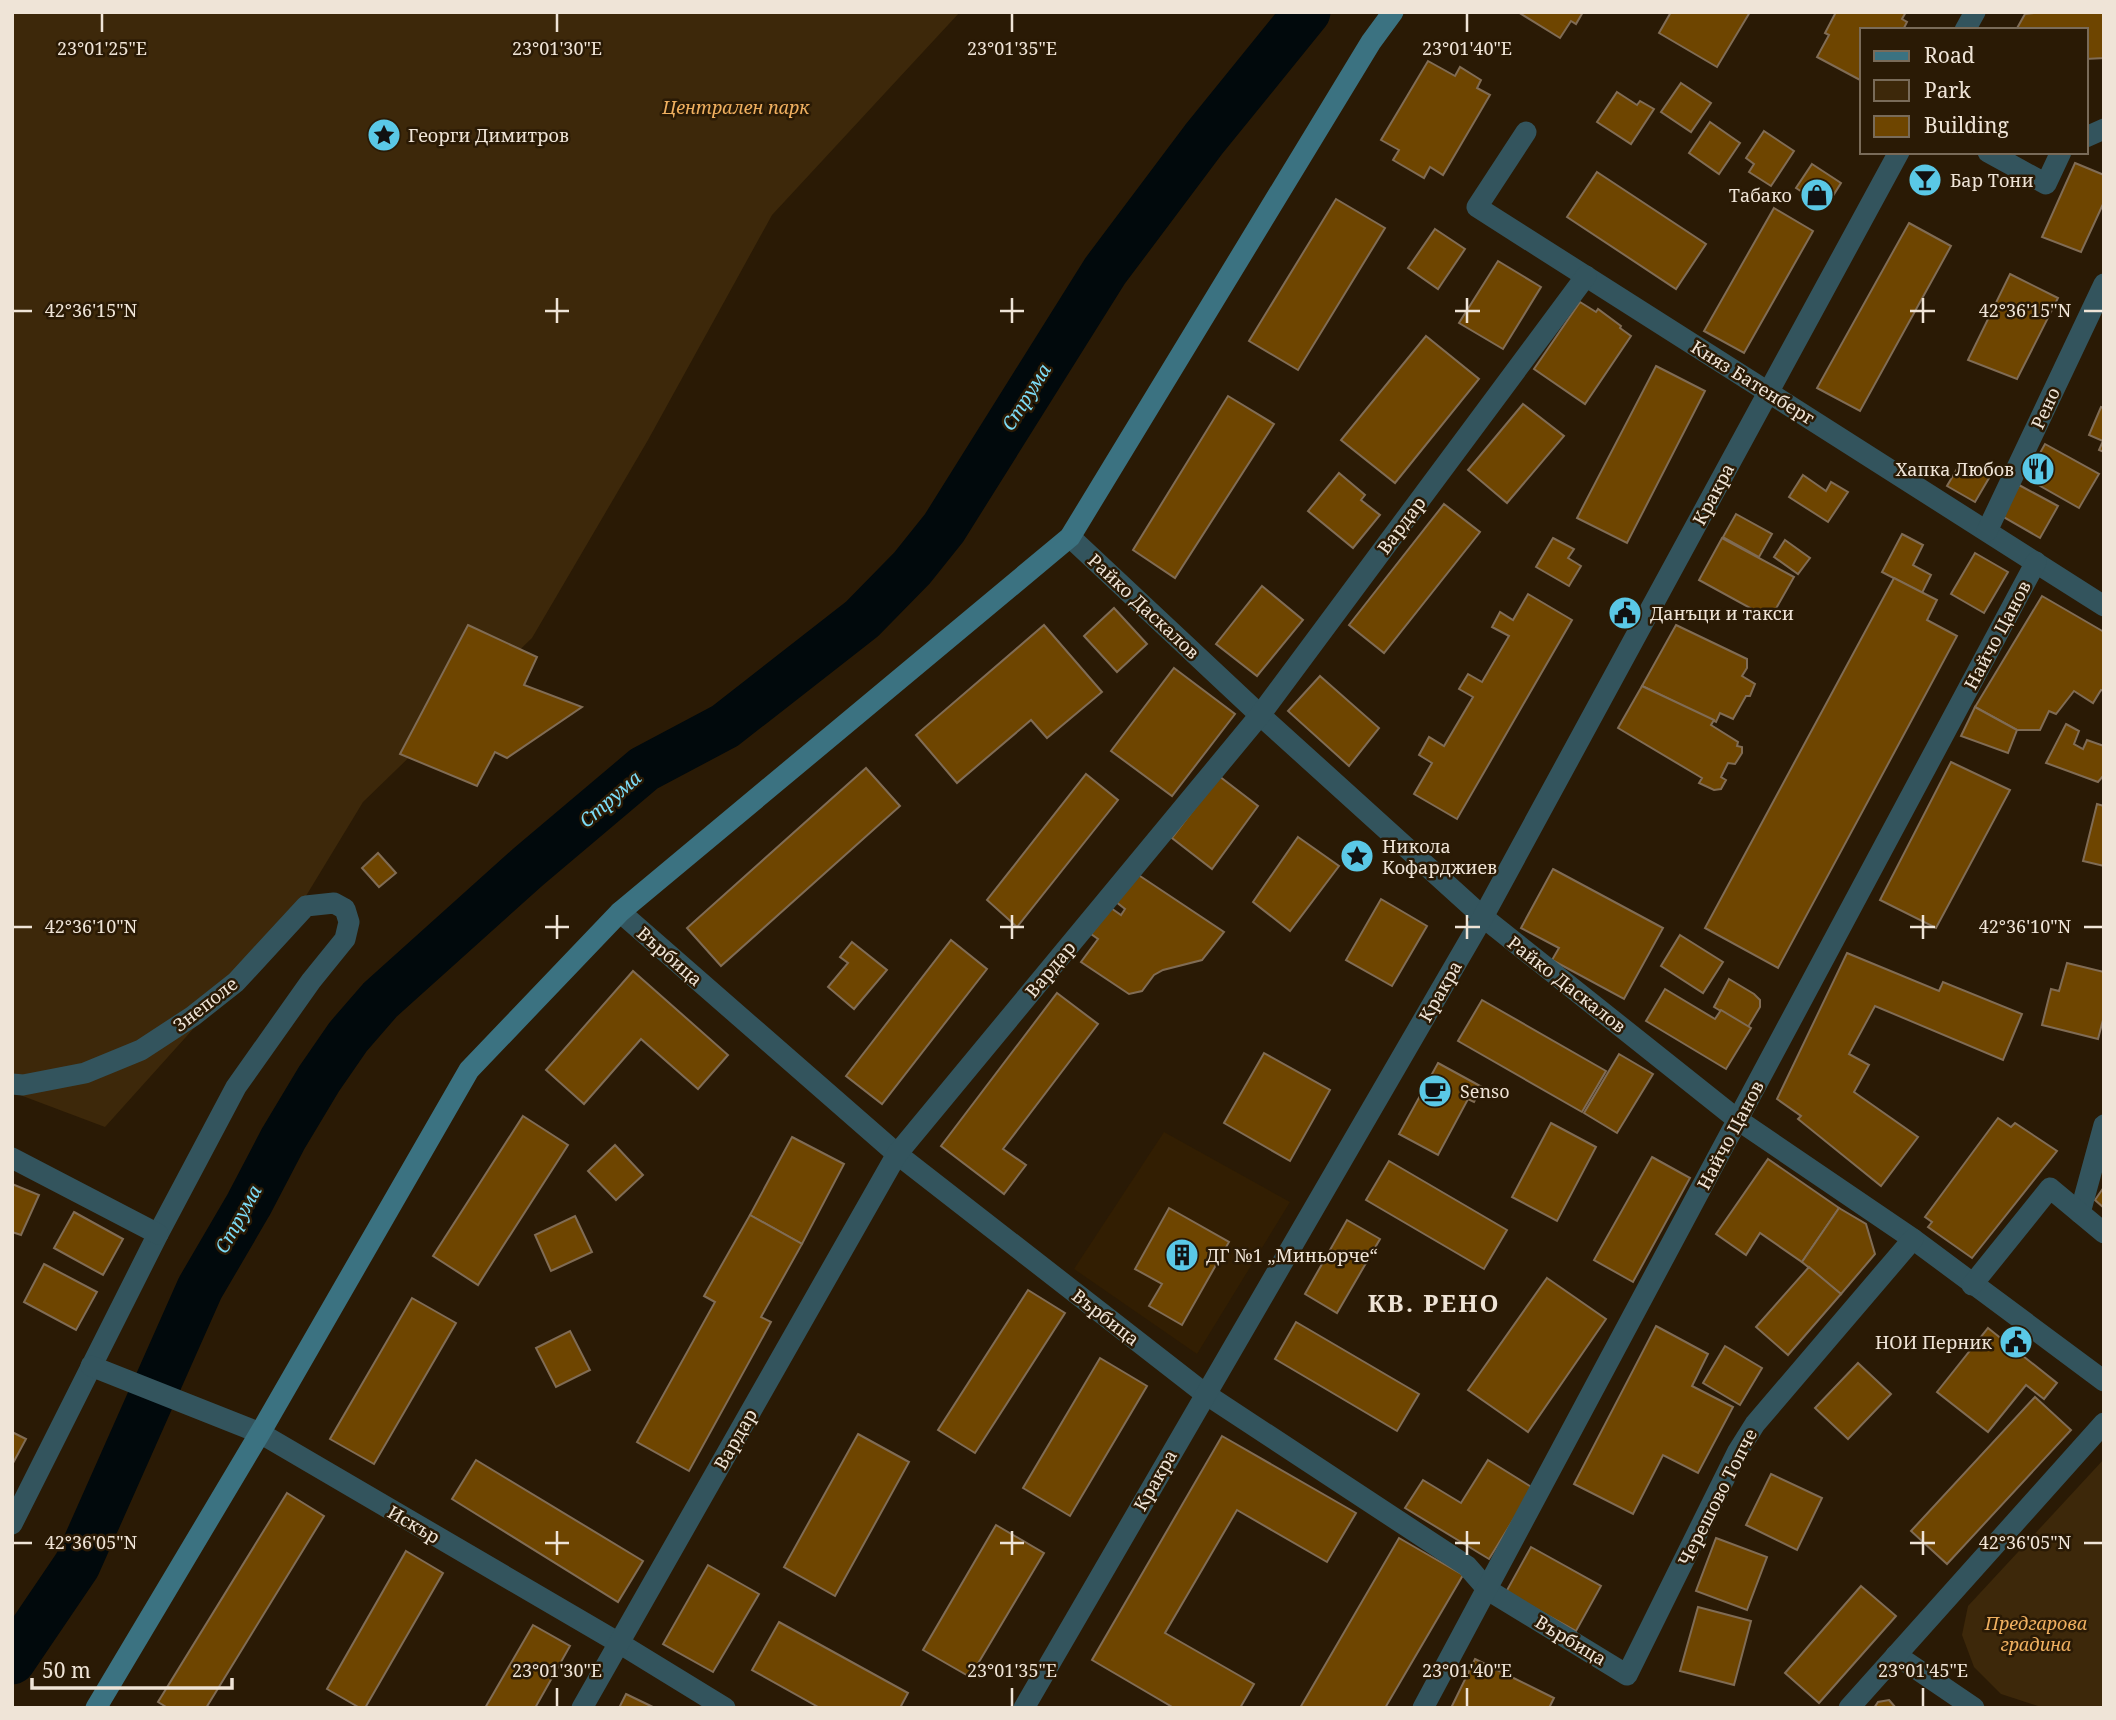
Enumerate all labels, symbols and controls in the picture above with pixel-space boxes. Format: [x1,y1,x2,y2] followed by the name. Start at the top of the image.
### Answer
[1860,28,2088,154] legend
[57,36,147,60] text: 23°01'25"E
[512,36,602,60] text: 23°01'30"E
[967,36,1057,60] text: 23°01'35"E
[1422,36,1512,60] text: 23°01'40"E
[1924,41,1975,69] text: Road
[1924,76,1971,104] text: Park
[661,95,810,119] park label: Централен парк
[1924,111,2009,139] text: Building
[365,116,403,154] place icon: Георги Димитров
[408,123,569,147] place label: Георги Димитров
[1906,161,1944,199] bar icon: Бар Тони
[1950,168,2034,192] place label: Бар Тони
[1798,176,1836,214] shop icon: Табако
[1729,183,1792,207] place label: Табако
[45,298,138,322] text: 42°36'15"N
[1979,298,2072,322] text: 42°36'15"N
[1687,334,1820,430] street label: Княз Батенберг
[995,358,1057,436] water label: Струма
[2025,383,2065,433] street label: Рено
[2019,450,2057,488] restaurant icon: Хапка Любов
[1895,457,2014,481] place label: Хапка Любов
[1687,459,1739,529] street label: Кракра
[1371,491,1431,559] street label: Вардар
[1083,548,1205,664] street label: Райко Даскалов
[1958,576,2036,694] street label: Найчо Цанов
[1606,594,1644,632] public building icon: Данъци и такси
[1650,601,1794,625] place label: Данъци и такси
[573,765,647,833] water label: Струма
[1382,834,1497,879] place label: Никола Кофарджиев
[1338,837,1376,875] place icon: Никола Кофарджиев
[45,914,138,938] text: 42°36'10"N
[1979,914,2072,938] text: 42°36'10"N
[632,921,708,991] street label: Върбица
[1503,930,1631,1038] street label: Райко Даскалов
[1019,936,1081,1002] street label: Вардар
[1413,956,1467,1026] street label: Кракра
[168,971,242,1037] street label: Знеполе
[1416,1072,1454,1110] cafe icon: Senso
[1691,1076,1769,1194] street label: Найчо Цанов
[1460,1079,1510,1103] place label: Senso
[209,1180,268,1258] water label: Струма
[1163,1236,1201,1274] building icon: ДГ №1 „Миньорче“
[1206,1243,1378,1267] place label: ДГ №1 „Миньорче“
[1067,1283,1145,1351] street label: Върбица
[1368,1286,1500,1319] district label: КВ. РЕНО
[1997,1323,2035,1361] public building icon: НОИ Перник
[1875,1330,1992,1354] place label: НОИ Перник
[708,1404,762,1474] street label: Вардар
[1672,1424,1762,1570] street label: Черешово Топче
[1128,1445,1182,1515] street label: Кракра
[383,1499,445,1549] street label: Искър
[45,1530,138,1554] text: 42°36'05"N
[1979,1530,2072,1554] text: 42°36'05"N
[1531,1609,1611,1671] street label: Върбица
[1984,1611,2087,1656] park label: Предгарова градина
[32,1646,231,1690] scale bar
[42,1656,91,1684] text: 50 m
[512,1658,602,1682] text: 23°01'30"E
[967,1658,1057,1682] text: 23°01'35"E
[1422,1658,1512,1682] text: 23°01'40"E
[1878,1658,1968,1682] text: 23°01'45"E

